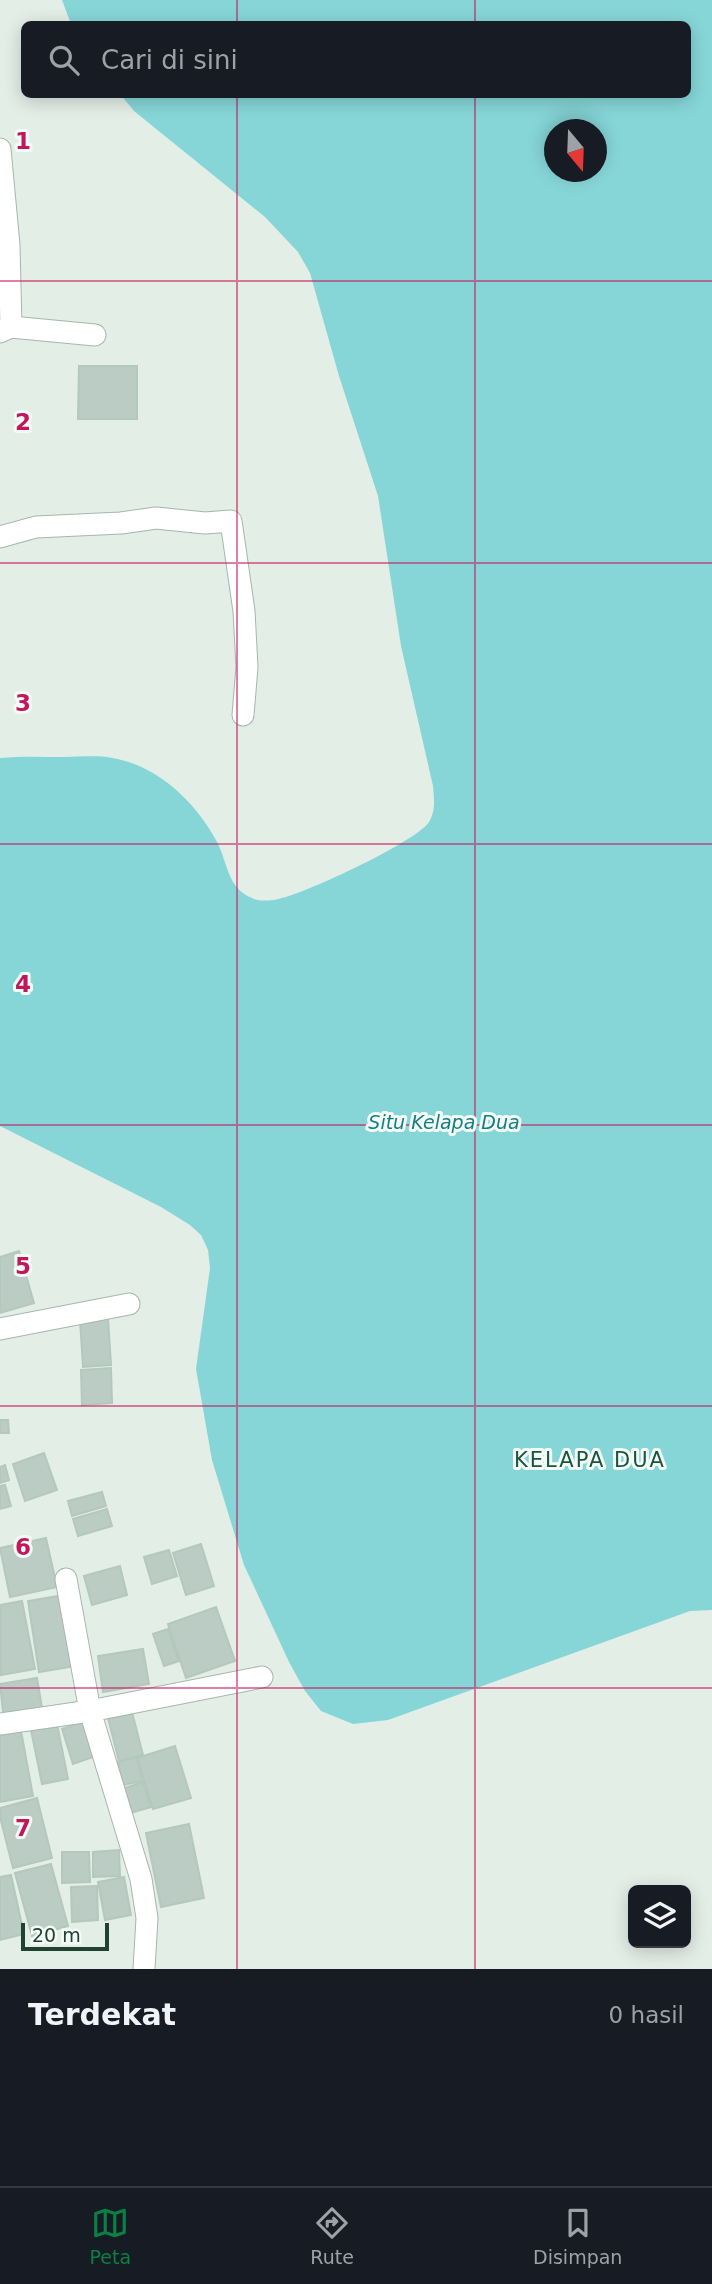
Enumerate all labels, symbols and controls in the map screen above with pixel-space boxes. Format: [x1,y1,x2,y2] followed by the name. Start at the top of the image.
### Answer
[21,21,691,98] search box
[45,41,83,79] icon: search
[101,45,238,75] text: Cari di sini
[544,119,607,182] north arrow
[15,128,31,154] text: 1
[15,409,31,435] text: 2
[15,690,31,716] text: 3
[15,971,31,997] text: 4
[368,1111,520,1133] water label: Situ Kelapa Dua
[15,1253,31,1279] text: 5
[514,1448,666,1472] district label: KELAPA DUA
[15,1534,31,1560] text: 6
[15,1815,31,1841] text: 7
[628,1885,691,1948] map controls
[628,1885,691,1948] button: layers
[21,1920,108,1952] scale bar
[32,1924,81,1946] text: 20 m
[28,1997,176,2032] text: Terdekat
[609,2002,684,2028] text: 0 hasil
[90,2204,131,2268] tab: Peta
[310,2204,354,2268] tab: Rute
[533,2204,622,2268] tab: Disimpan

